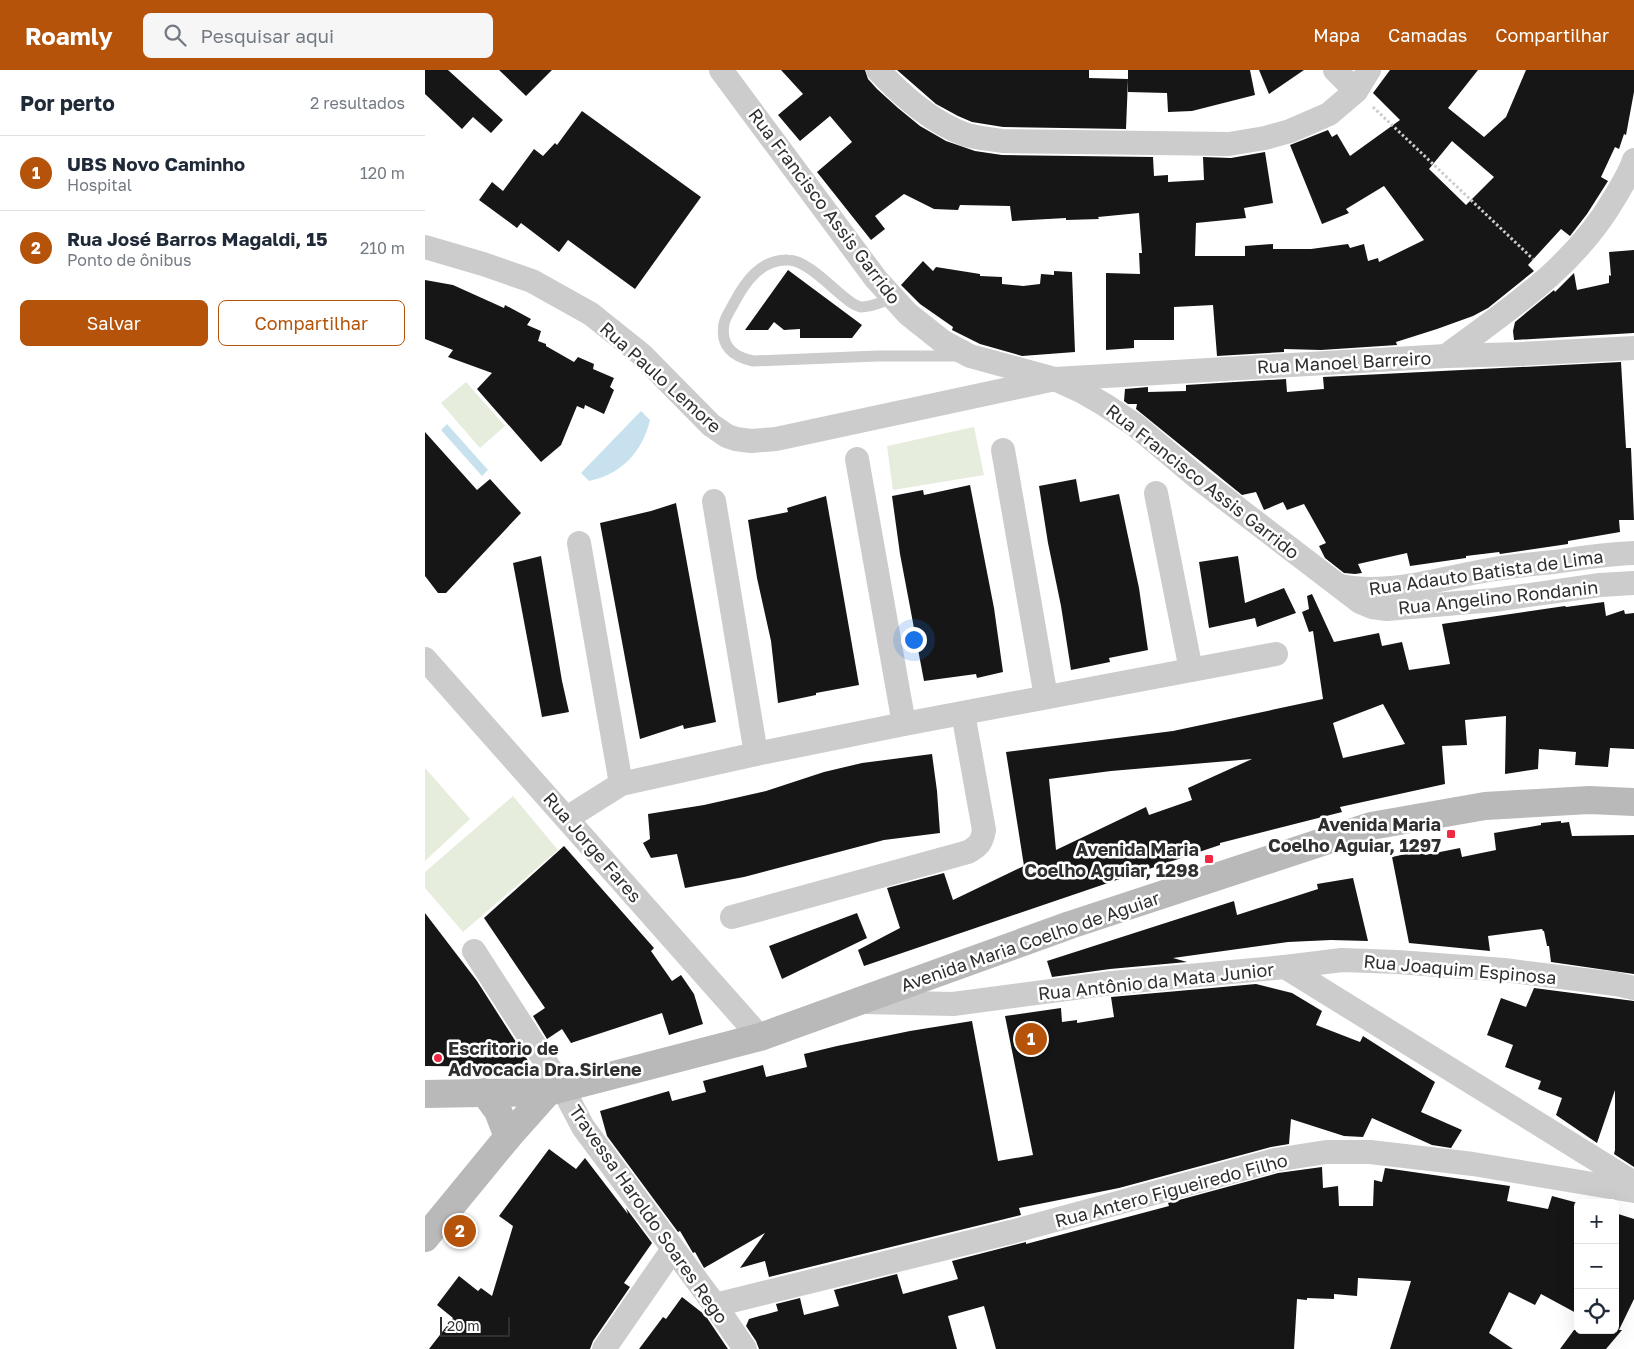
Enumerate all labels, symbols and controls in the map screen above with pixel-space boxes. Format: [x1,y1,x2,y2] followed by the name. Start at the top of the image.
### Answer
[143,13,493,58] search box
[25,21,113,50] text: Roamly
[161,21,189,49] icon: search
[201,24,334,47] text: Pesquisar aqui
[1313,24,1360,46] text: Mapa
[1388,24,1467,46] text: Camadas
[1495,24,1609,46] text: Compartilhar
[20,90,115,116] text: Por perto
[310,93,405,113] text: 2 resultados
[744,104,906,308] street label: Rua Francisco Assis Garrido
[67,152,245,175] text: UBS Novo Caminho
[32,163,40,183] text: 1
[360,163,405,183] text: 120 m
[67,175,132,195] text: Hospital
[67,227,328,250] text: Rua José Barros Magaldi, 15
[31,238,41,258] text: 2
[360,238,405,258] text: 210 m
[67,250,191,270] text: Ponto de ônibus
[20,300,208,346] button: Salvar
[218,300,405,346] button: Compartilhar
[596,317,726,437] street label: Rua Paulo Lemore
[1256,346,1432,378] street label: Rua Manoel Barreiro
[1102,399,1304,563] street label: Rua Francisco Assis Garrido
[1367,545,1605,599] street label: Rua Adauto Batista de Lima
[1397,576,1599,618] street label: Rua Angelino Rondanin
[901,627,927,653] your location
[539,788,647,906] street label: Rua Jorge Fares
[1268,813,1441,856] place label: Avenida Maria Coelho Aguiar, 1297
[1445,828,1457,840] marker: Avenida Maria Coelho Aguiar, 1297
[1024,838,1199,881] place label: Avenida Maria Coelho Aguiar, 1298
[1203,853,1215,865] marker: Avenida Maria Coelho Aguiar, 1298
[898,886,1162,996] street label: Avenida Maria Coelho de Aguiar
[1363,950,1557,988] street label: Rua Joaquim Espinosa
[1037,958,1275,1004] street label: Rua Antônio da Mata Junior
[1015,1020,1047,1058] pin: 1
[448,1037,642,1080] place label: Escritorio de Advocacia Dra.Sirlene
[432,1052,444,1064] marker: Escritorio de Advocacia Dra.Sirlene
[565,1100,733,1328] street label: Travessa Haroldo Soares Rego
[1052,1148,1290,1232] street label: Rua Antero Figueiredo Filho
[1574,1199,1619,1334] map controls
[1574,1199,1619,1244] button: +
[444,1212,476,1250] pin: 2
[1574,1244,1619,1289] button: −
[1574,1289,1619,1334] button: locate
[440,1314,510,1337] scale bar
[447,1317,480,1334] text: 20 m

